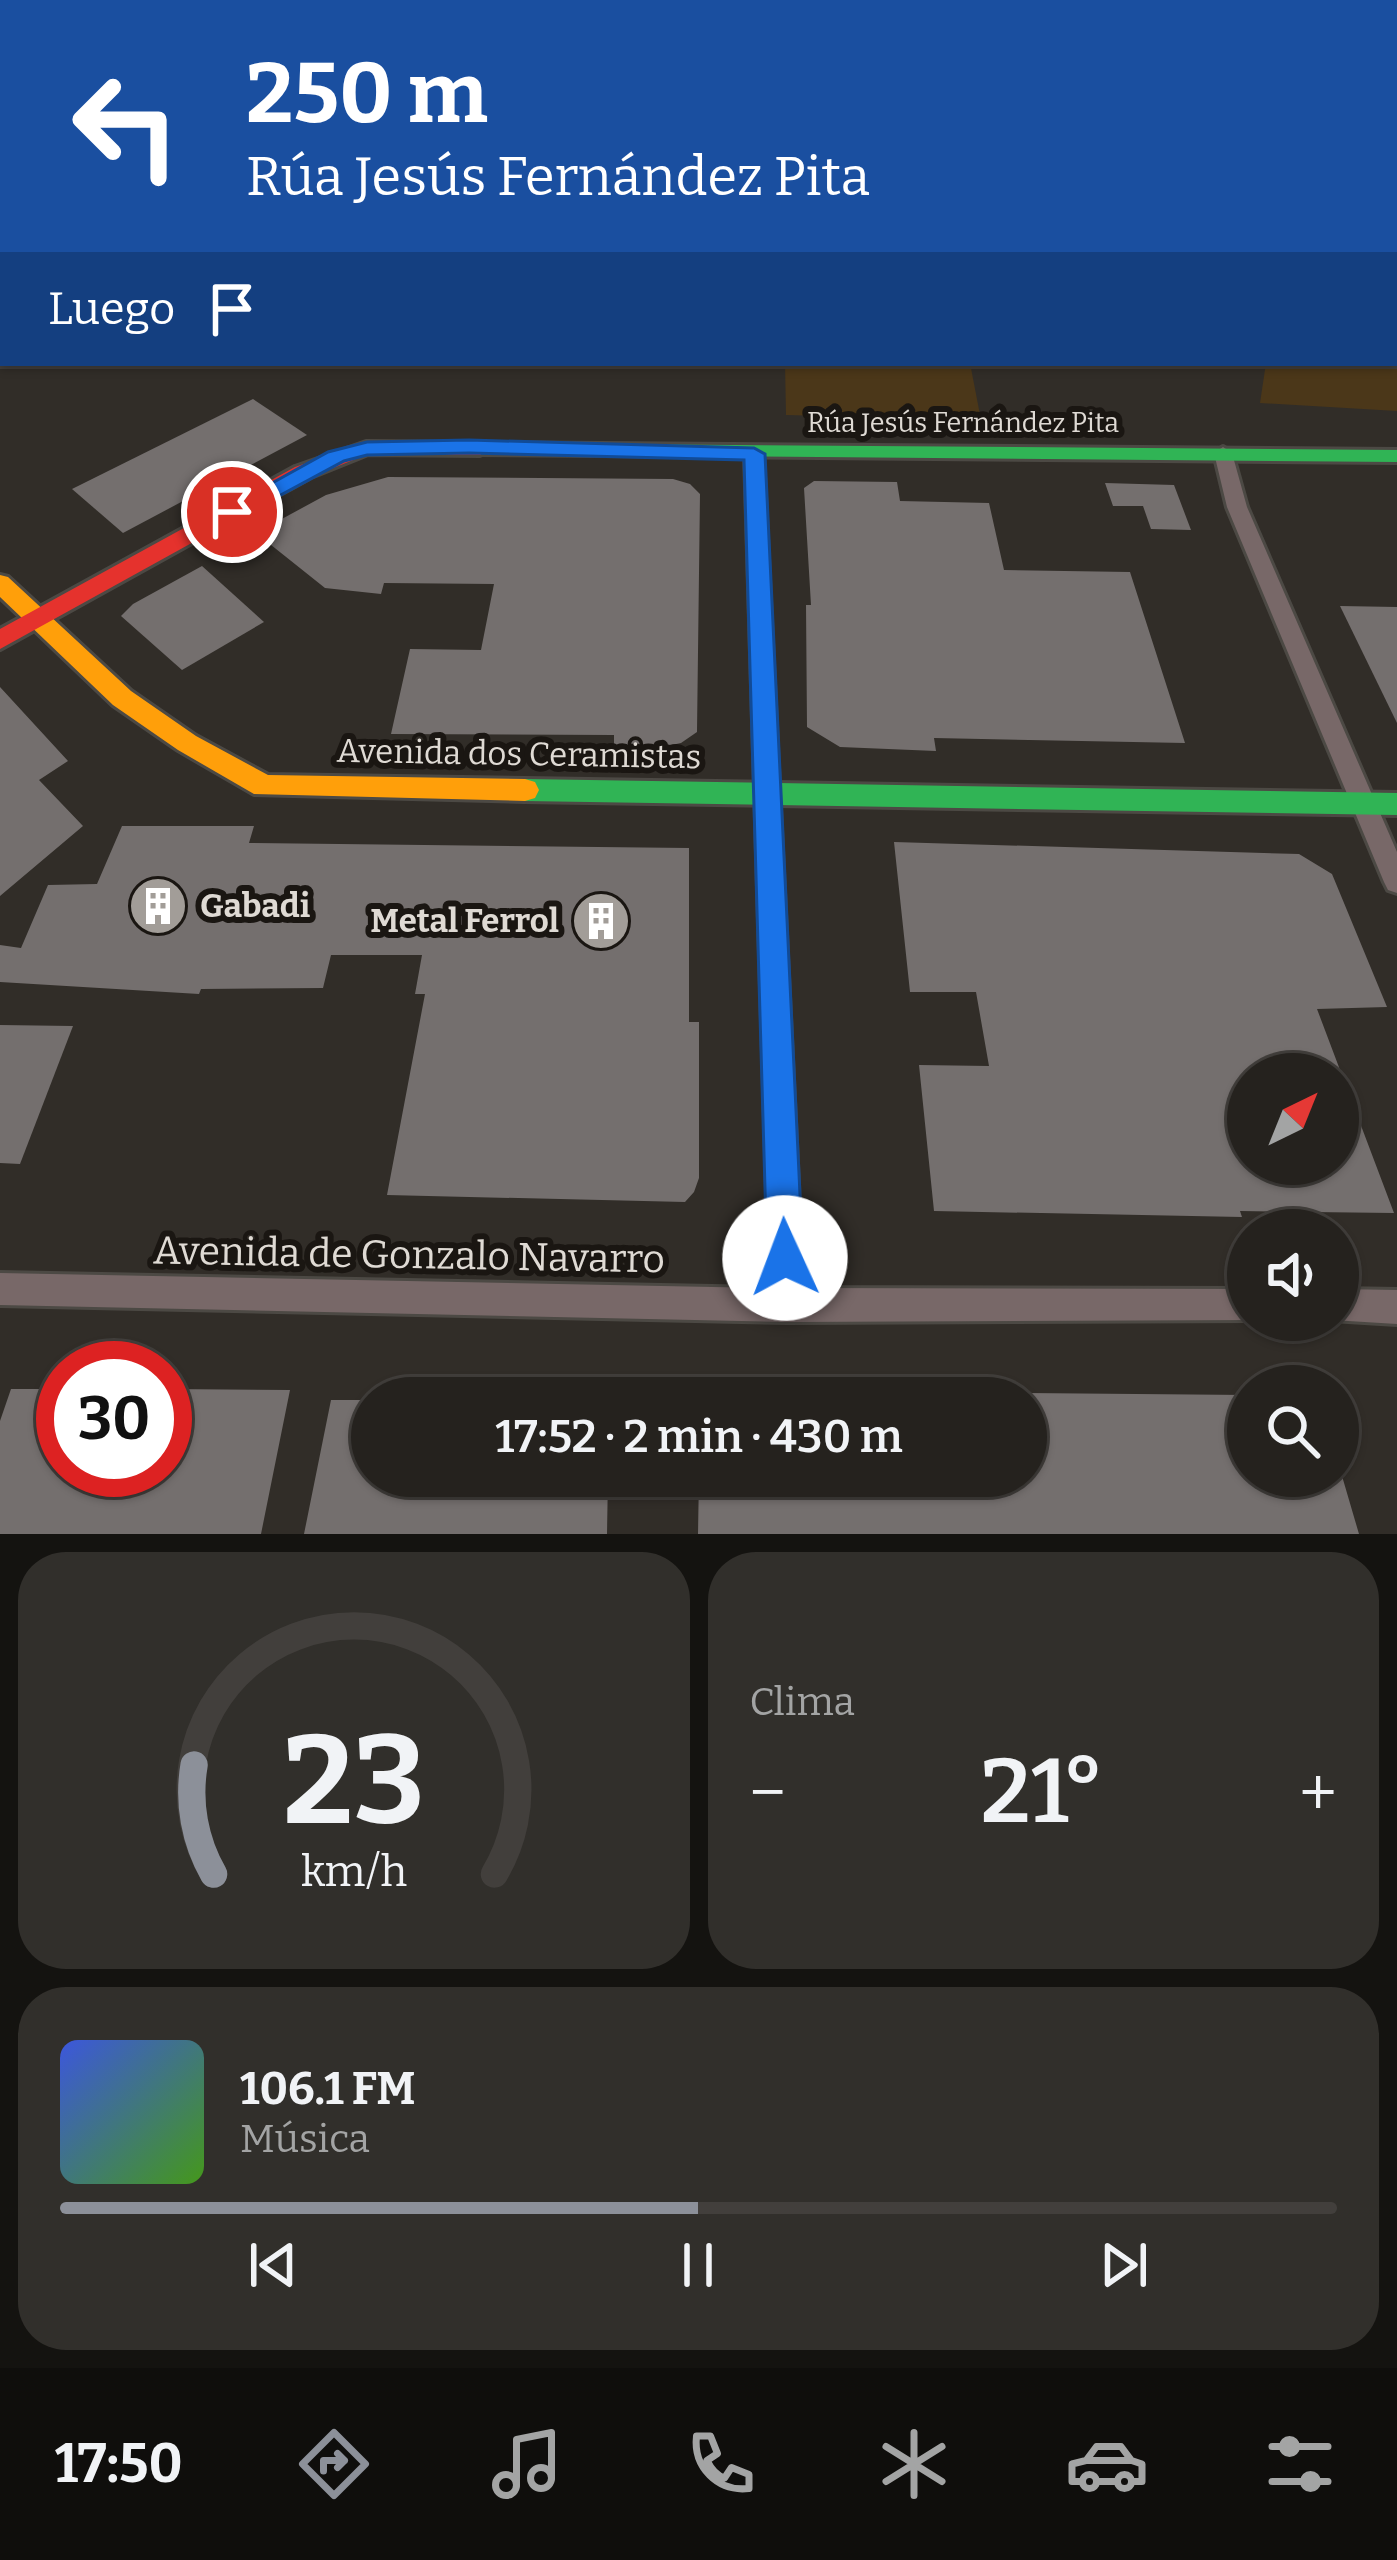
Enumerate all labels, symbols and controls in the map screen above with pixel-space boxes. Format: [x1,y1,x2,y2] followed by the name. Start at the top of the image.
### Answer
[246,43,488,144] text: 250 m
[48,48,204,204] icon: left
[246,145,870,209] text: Rúa Jesús Fernández Pita
[199,276,265,342] icon: arrive
[48,282,175,336] text: Luego
[807,407,1119,439] street label: Rúa Jesús Fernández Pita
[181,461,283,563] pin
[199,479,265,545] icon: arrive
[336,731,702,777] street label: Avenida dos Ceramistas
[127,875,189,937] building icon: Gabadi
[200,886,310,926] place label: Gabadi
[570,890,632,952] building icon: Metal Ferrol
[370,901,559,941] place label: Metal Ferrol
[1227,1053,1359,1185] north arrow
[1227,1053,1359,1497] map controls
[722,1195,848,1321] position arrow
[1227,1209,1359,1341] button: sound
[153,1228,665,1282] street label: Avenida de Gonzalo Navarro
[36,1341,192,1497] speed limit sign: 30
[1227,1365,1359,1497] button: search
[495,1410,903,1464] text: 17:52 · 2 min · 430 m
[750,1679,855,1725] text: Clima
[283,1706,425,1856] text: 23
[981,1738,1105,1846] text: 21°
[750,1753,786,1832] text: −
[1299,1753,1337,1832] text: +
[301,1845,407,1896] text: km/h
[240,2062,415,2116] text: 106.1 FM
[240,2116,370,2162] text: Música
[240,2232,306,2298] icon: previous
[665,2232,731,2298] icon: pause
[1091,2232,1157,2298] icon: next
[292,2422,376,2506] icon: directions
[485,2422,569,2506] icon: music
[679,2422,763,2506] icon: phone
[872,2422,956,2506] icon: climate
[1065,2422,1149,2506] icon: car
[1258,2422,1342,2506] icon: filters
[55,2432,183,2496] text: 17:50

